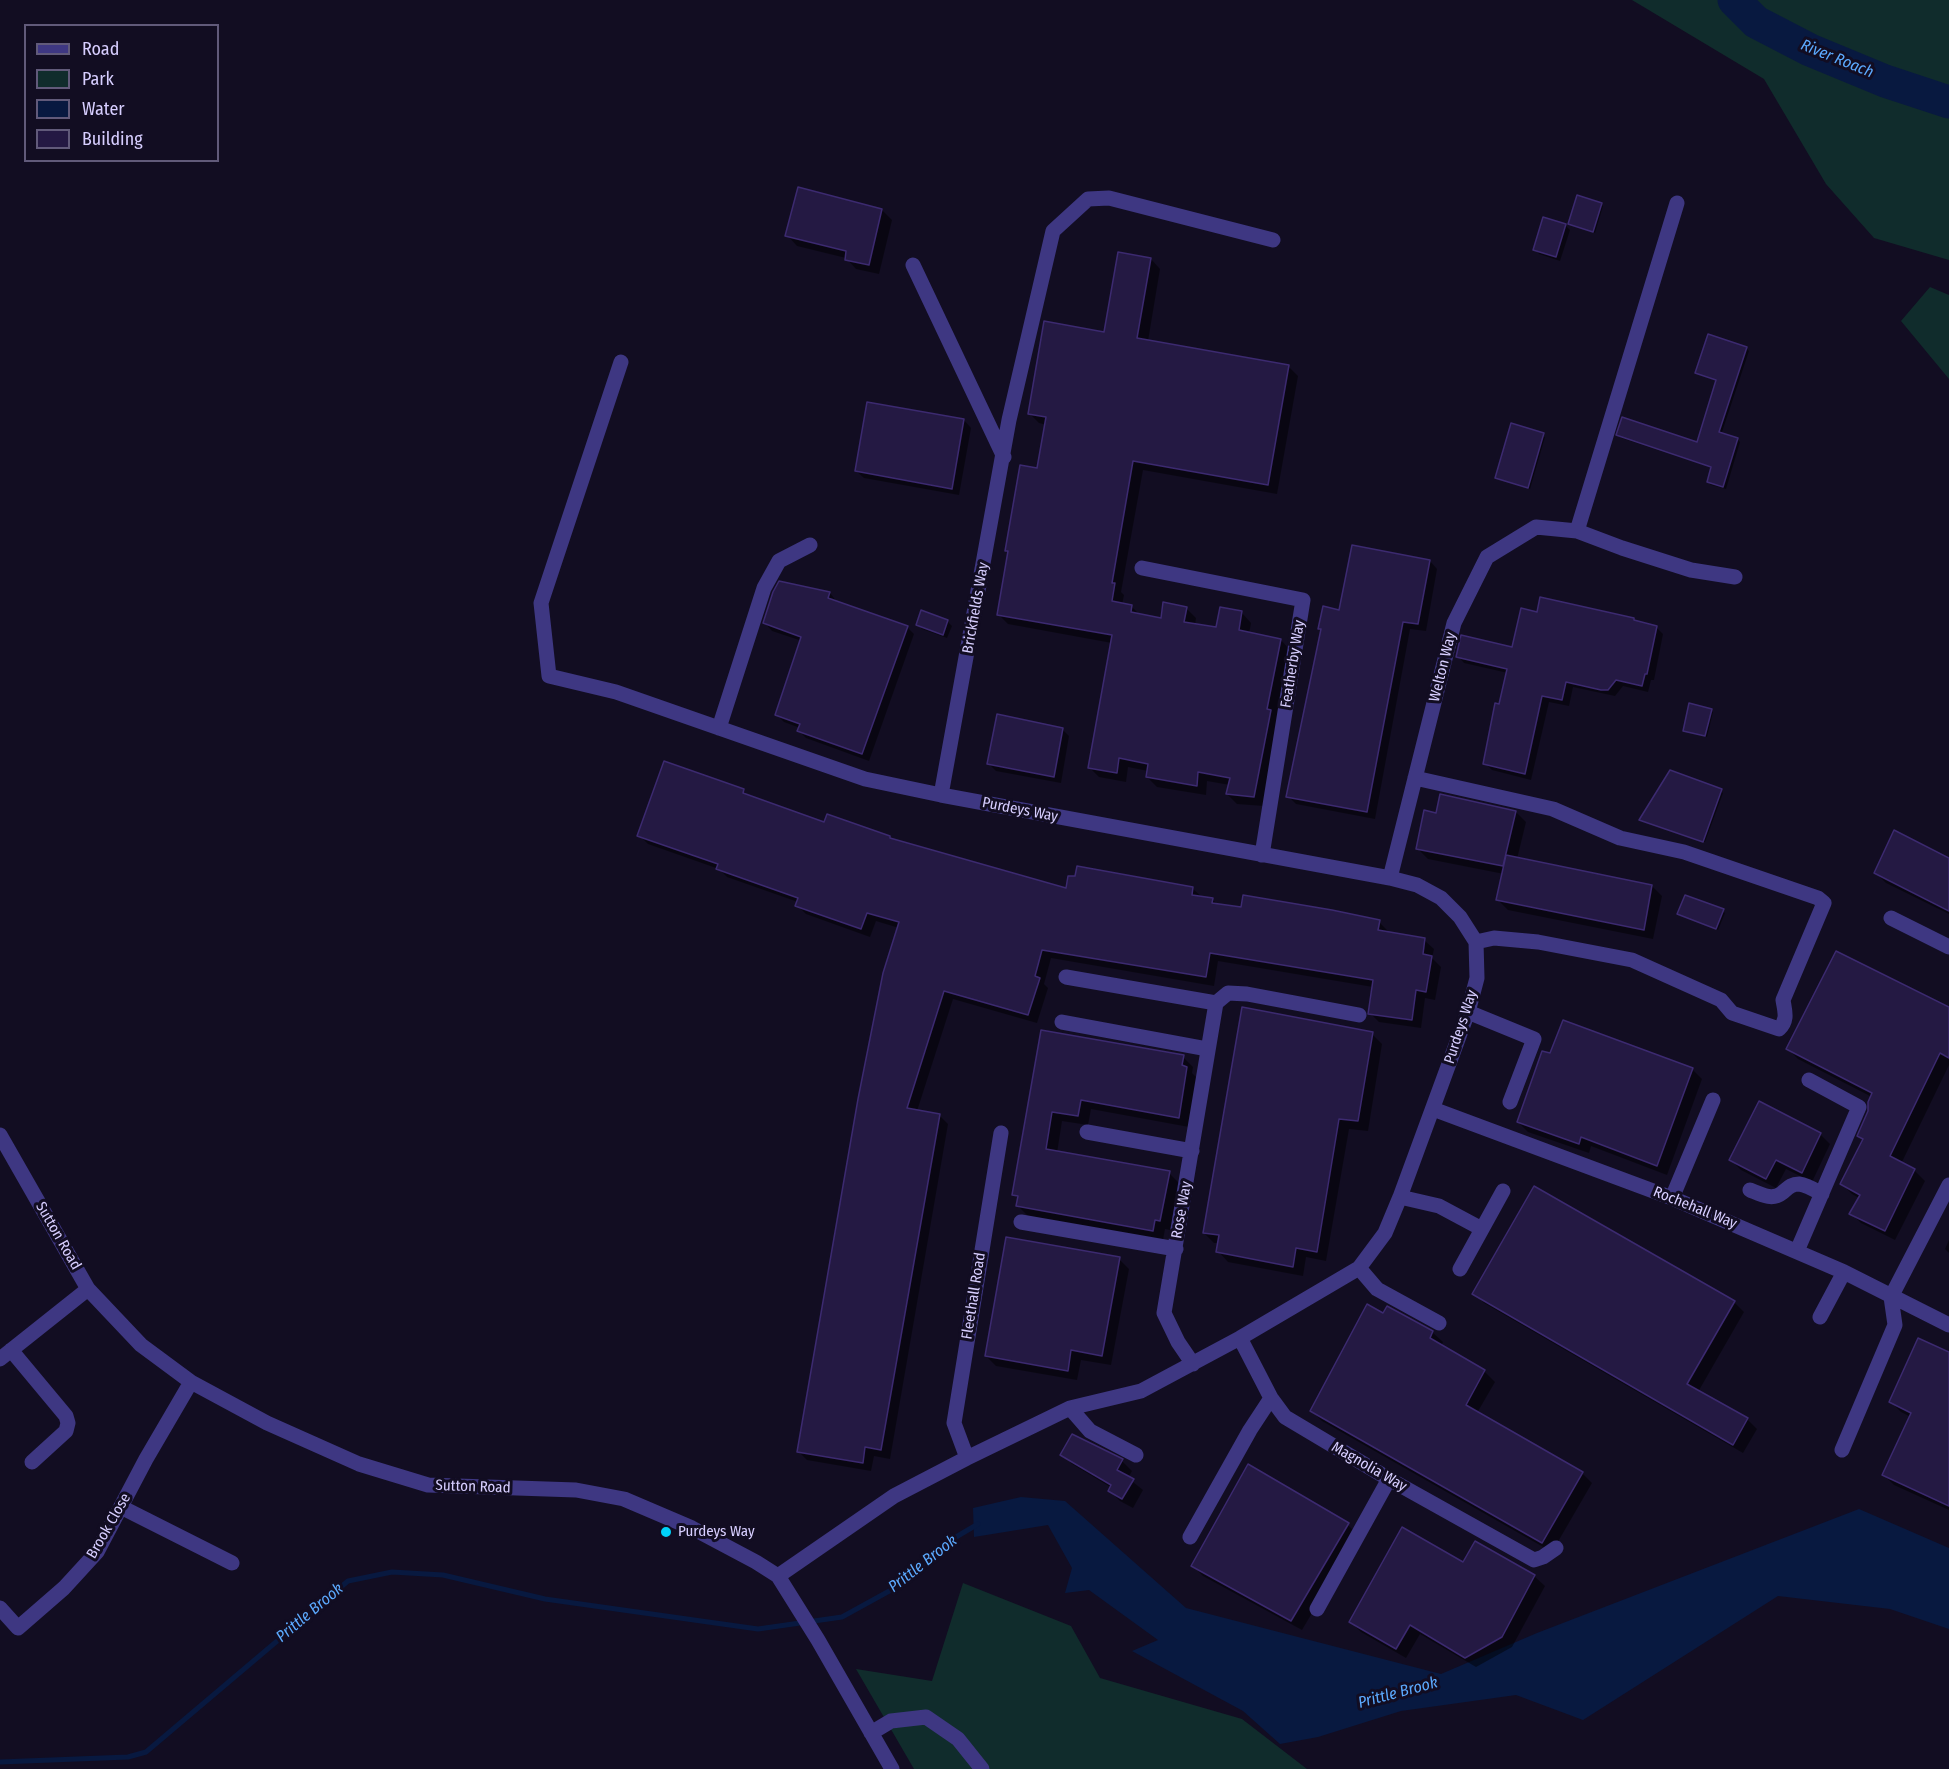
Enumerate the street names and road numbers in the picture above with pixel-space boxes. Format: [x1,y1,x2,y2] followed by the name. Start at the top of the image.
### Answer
[959,561,993,655] street label: Brickfields Way
[1277,619,1309,709] street label: Featherby Way
[1426,630,1460,704] street label: Welton Way
[981,794,1059,826] street label: Purdeys Way
[1441,988,1481,1066] street label: Purdeys Way
[1168,1180,1196,1240] street label: Rose Way
[1650,1183,1740,1233] street label: Rochehall Way
[31,1199,85,1273] street label: Sutton Road
[958,1251,990,1341] street label: Fleethall Road
[1328,1438,1410,1496] street label: Magnolia Way
[435,1477,511,1497] street label: Sutton Road
[83,1490,135,1562] street label: Brook Close

